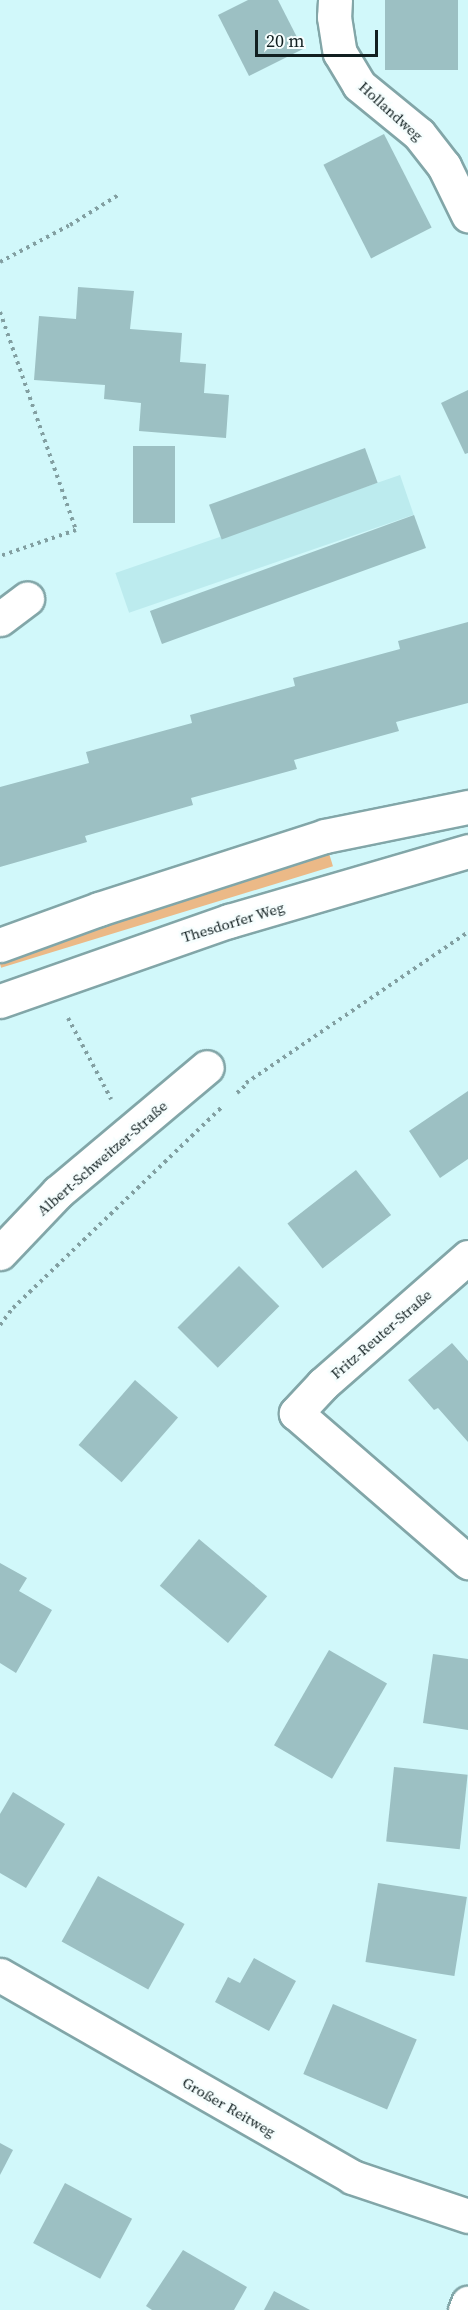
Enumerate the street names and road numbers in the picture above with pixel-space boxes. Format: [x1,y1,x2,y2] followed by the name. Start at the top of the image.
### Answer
[355,78,427,144] street label: Hollandweg
[179,898,287,946] street label: Thesdorfer Weg
[33,1097,171,1219] street label: Albert-Schweitzer-Straße
[327,1285,435,1383] street label: Fritz-Reuter-Straße
[179,2073,279,2141] street label: Großer Reitweg

